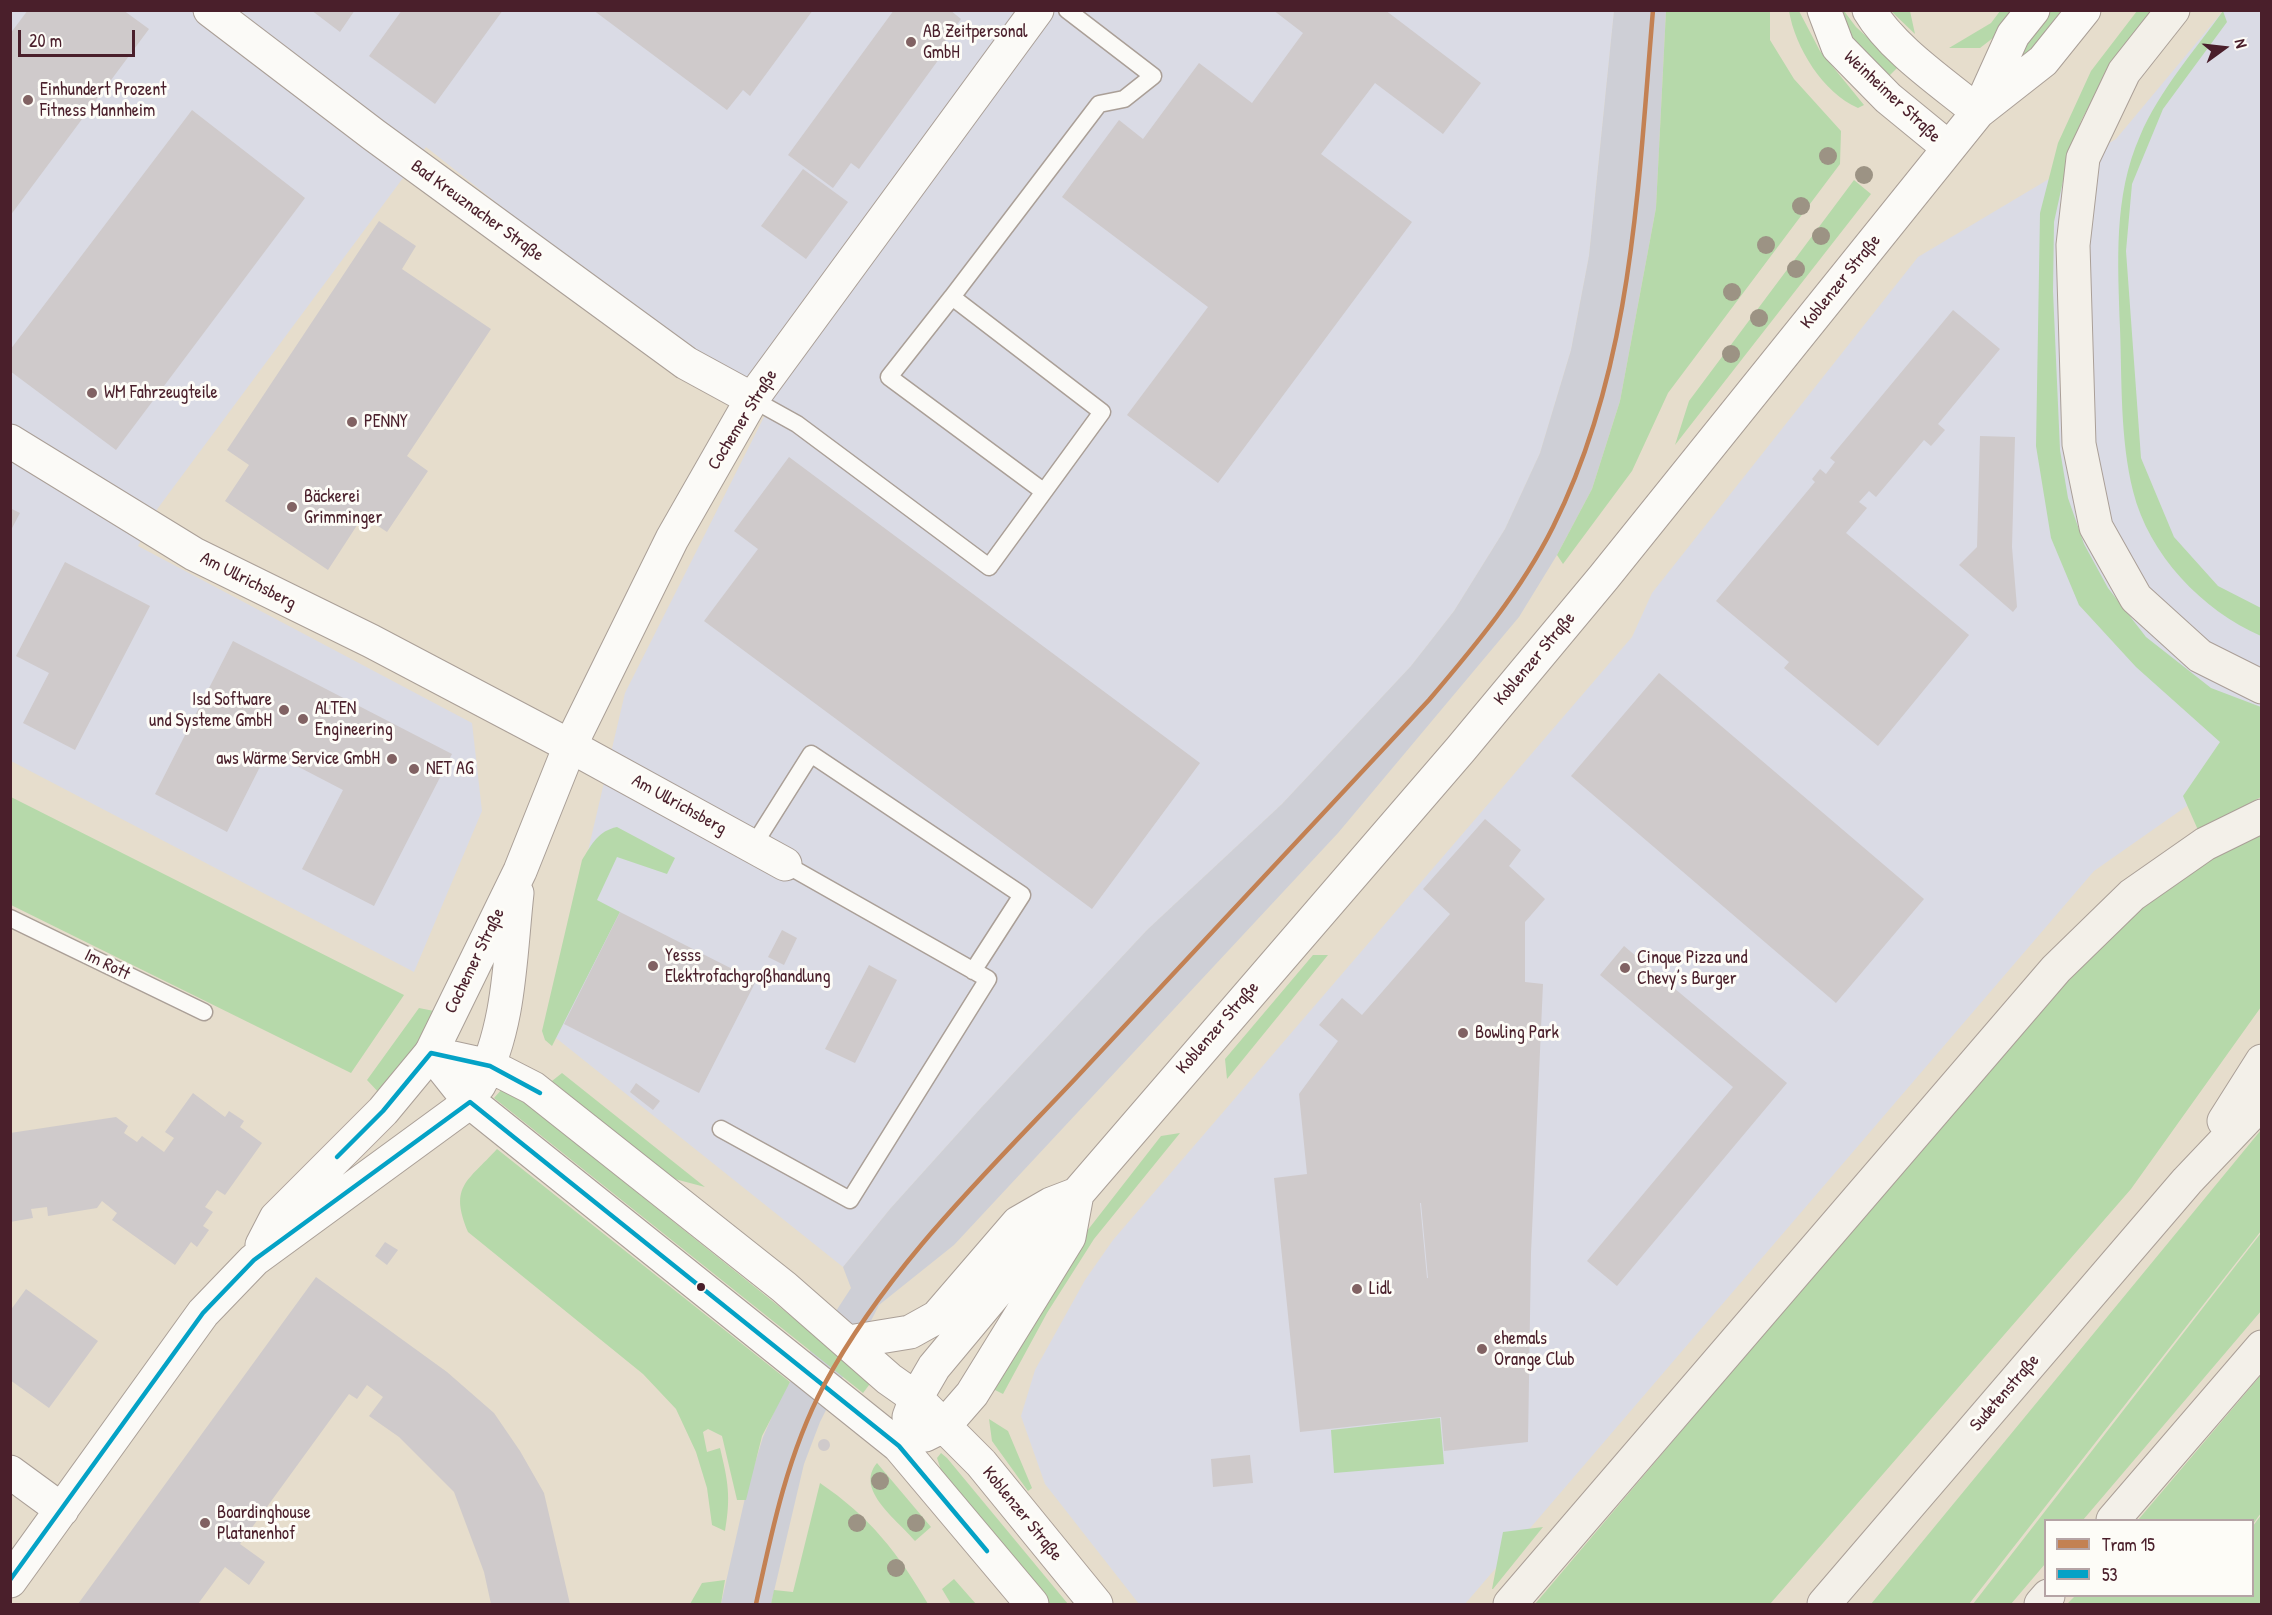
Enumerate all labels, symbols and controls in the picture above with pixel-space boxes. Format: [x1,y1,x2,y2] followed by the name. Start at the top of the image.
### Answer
[21,18,138,56] scale bar
[2194,18,2254,78] north arrow
[923,21,1028,63] place label: AB Zeitpersonal GmbH
[29,28,62,53] text: 20 m
[904,35,918,49] marker: AB Zeitpersonal GmbH
[2230,36,2253,50] text: N
[1839,47,1945,147] street label: Weinheimer Straße
[40,79,167,122] place label: Einhundert Prozent Fitness Mannheim
[21,93,35,107] marker: Einhundert Prozent Fitness Mannheim
[406,156,548,266] street label: Bad Kreuznacher Straße
[1796,230,1886,334] street label: Koblenzer Straße
[704,366,782,474] street label: Cochemer Straße
[104,382,218,404] place label: WM Fahrzeugteile
[85,386,99,400] marker: WM Fahrzeugteile
[364,411,408,433] place label: PENNY
[345,415,359,429] marker: PENNY
[304,486,382,528] place label: Bäckerei Grimminger
[285,500,299,514] marker: Bäckerei Grimminger
[196,548,300,614] street label: Am Ullrichsberg
[1490,608,1580,710] street label: Koblenzer Straße
[149,689,272,732] place label: Isd Software und Systeme GmbH
[315,698,393,740] place label: ALTEN Engineering
[277,703,291,717] marker: Isd Software und Systeme GmbH
[296,712,310,726] marker: ALTEN Engineering
[216,748,380,770] place label: aws Wärme Service GmbH
[385,752,399,766] marker: aws Wärme Service GmbH
[426,758,474,780] place label: NET AG
[407,762,421,776] marker: NET AG
[628,770,730,840] street label: Am Ullrichsberg
[440,905,510,1017] street label: Cochemer Straße
[81,945,133,985] street label: Im Rott
[665,945,830,988] place label: Yesss Elektrofachgroßhandlung
[1637,947,1748,990] place label: Cinque Pizza und Chevy’s Burger
[646,959,660,973] marker: Yesss Elektrofachgroßhandlung
[1618,961,1632,975] marker: Cinque Pizza und Chevy’s Burger
[1172,977,1264,1079] street label: Koblenzer Straße
[1475,1022,1559,1044] place label: Bowling Park
[1456,1026,1470,1040] marker: Bowling Park
[1369,1278,1392,1300] place label: Lidl
[695,1281,707,1293] unlabelled marker
[1350,1282,1364,1296] marker: Lidl
[1494,1328,1575,1370] place label: ehemals Orange Club
[1475,1342,1489,1356] marker: ehemals Orange Club
[1966,1350,2044,1436] street label: Sudetenstraße
[977,1462,1067,1566] street label: Koblenzer Straße
[217,1502,311,1544] place label: Boardinghouse Platanenhof
[198,1516,212,1530] marker: Boardinghouse Platanenhof
[2044,1519,2254,1597] legend
[2102,1532,2155,1557] text: Tram 15
[2102,1562,2118,1587] text: 53

